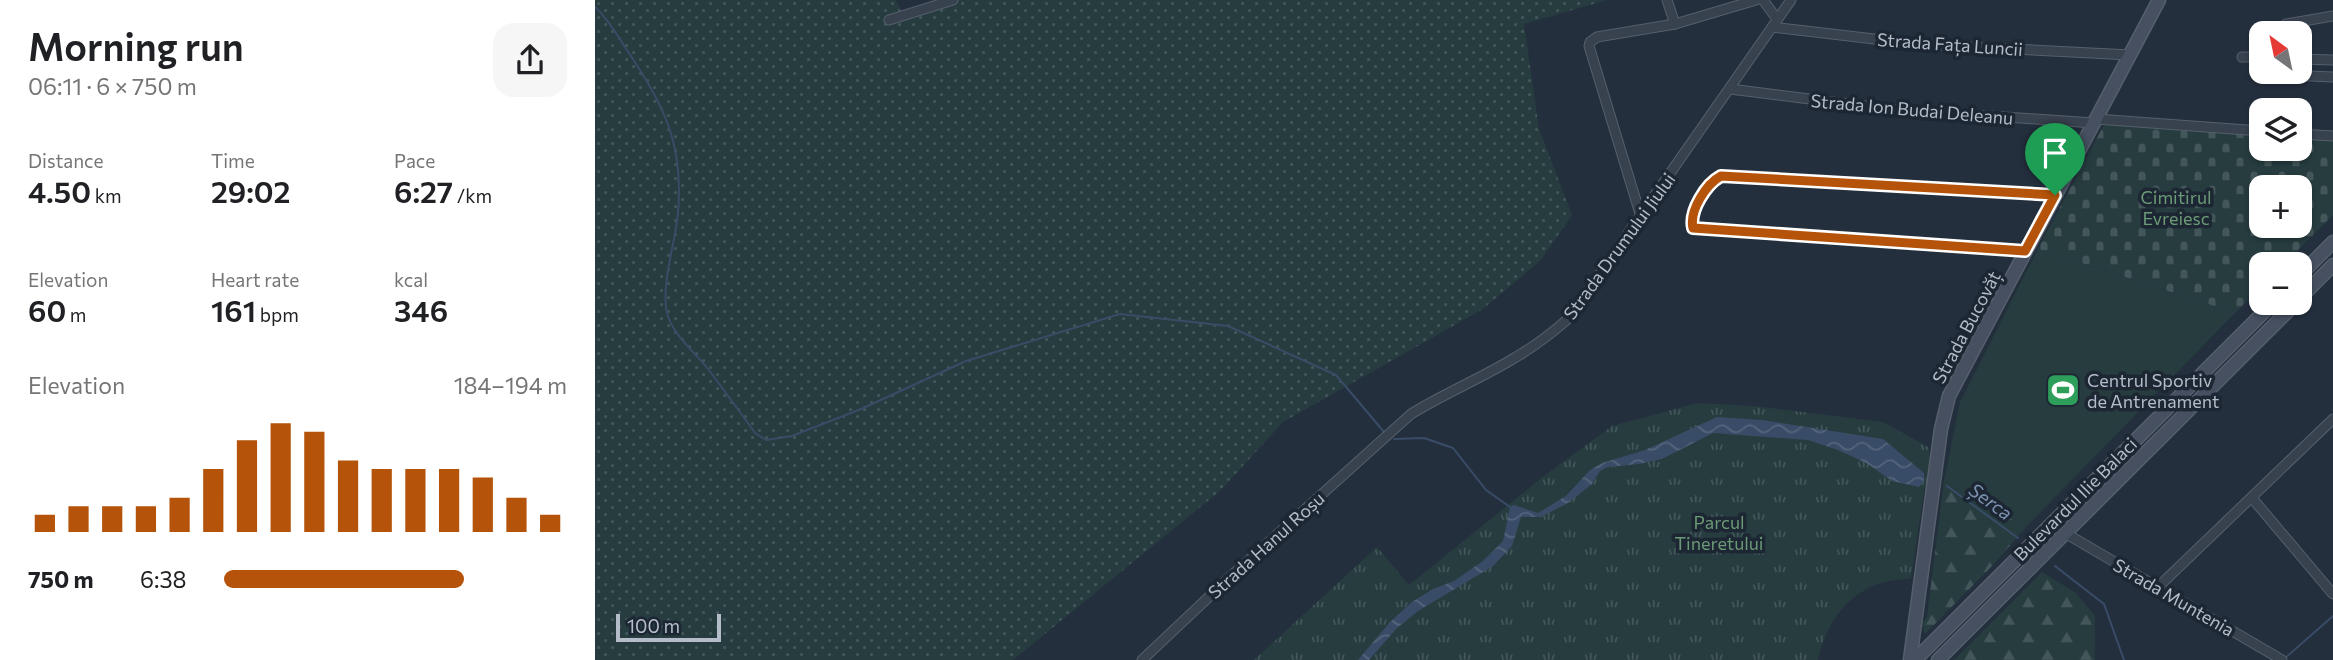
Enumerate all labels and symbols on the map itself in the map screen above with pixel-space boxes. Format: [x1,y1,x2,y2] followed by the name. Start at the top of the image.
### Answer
[2249,21,2312,84] north arrow
[1876,28,2024,61] street label: Strada Fața Luncii
[1810,89,2014,129] street label: Strada Ion Budai Deleanu
[2025,123,2085,195] pin
[1558,169,1680,323] street label: Strada Drumului Jiului
[2140,186,2212,229] park label: Cimitirul Evreiesc
[1927,267,2006,387] street label: Strada Bucovăț
[2087,369,2219,412] place label: Centrul Sportiv de Antrenament
[2044,371,2082,409] sports icon: Centrul Sportiv de Antrenament
[2009,433,2141,565] street label: Bulevardul Ilie Balaci
[1964,478,2017,526] water label: Șerca
[1203,487,1329,604] street label: Strada Hanul Roșu
[1675,511,1763,554] park label: Parcul Tineretului
[2110,553,2238,641] street label: Strada Muntenia
[616,611,721,643] scale bar

